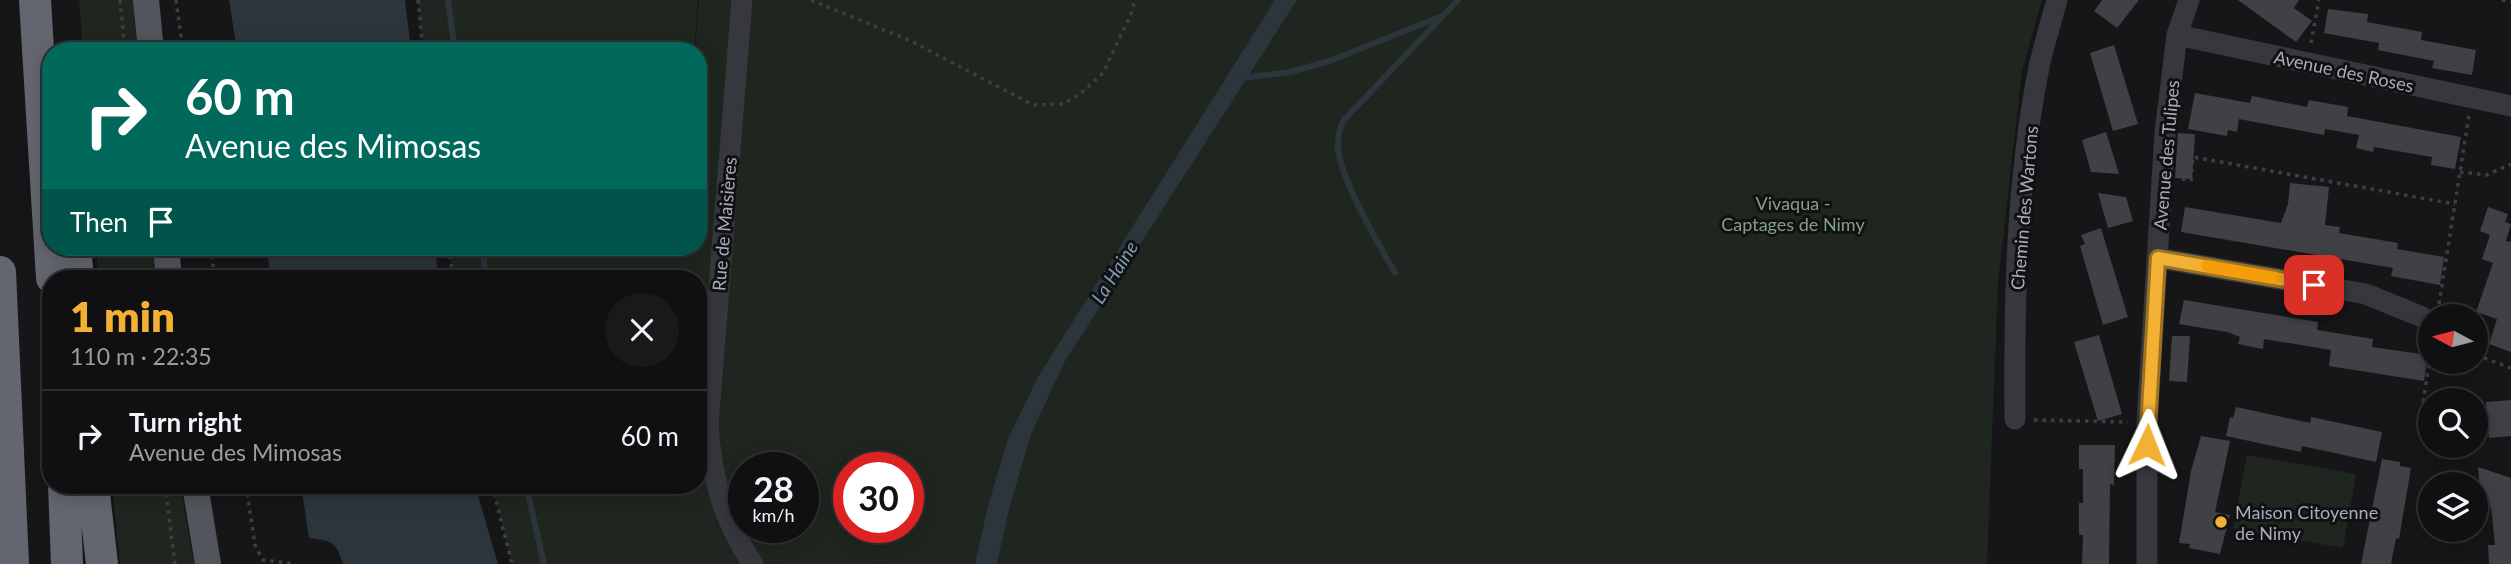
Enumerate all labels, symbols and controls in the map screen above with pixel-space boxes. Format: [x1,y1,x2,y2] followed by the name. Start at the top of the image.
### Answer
[2272,45,2416,97] street label: Avenue des Roses
[185,67,295,125] text: 60 m
[70,70,161,161] icon: right
[2148,79,2184,231] street label: Avenue des Tulipes
[2006,125,2042,291] street label: Chemin des Wartons
[185,126,481,165] text: Avenue des Mimosas
[707,156,741,292] street label: Rue de Maisières
[1721,192,1865,235] park label: Vivaqua - Captages de Nimy
[142,203,180,241] icon: arrive
[70,206,128,238] text: Then
[1086,237,1142,307] water label: La Haine
[2284,255,2344,315] pin
[2295,266,2333,304] icon: arrive
[70,291,175,341] text: 1 min
[605,293,679,367] button: close
[2418,304,2488,374] north arrow
[2418,304,2488,542] map controls
[70,342,212,370] text: 110 m · 22:35
[2418,388,2488,458] button: search
[129,406,242,438] text: Turn right
[2110,408,2184,482] position arrow
[70,417,108,455] icon: right
[621,420,679,452] text: 60 m
[129,438,342,466] text: Avenue des Mimosas
[833,452,924,543] speed limit sign: 30
[753,467,794,509] text: 28
[2418,472,2488,542] button: layers
[2235,501,2378,544] place label: Maison Citoyenne de Nimy
[752,504,795,526] text: km/h
[2213,514,2229,530] marker: Maison Citoyenne de Nimy

